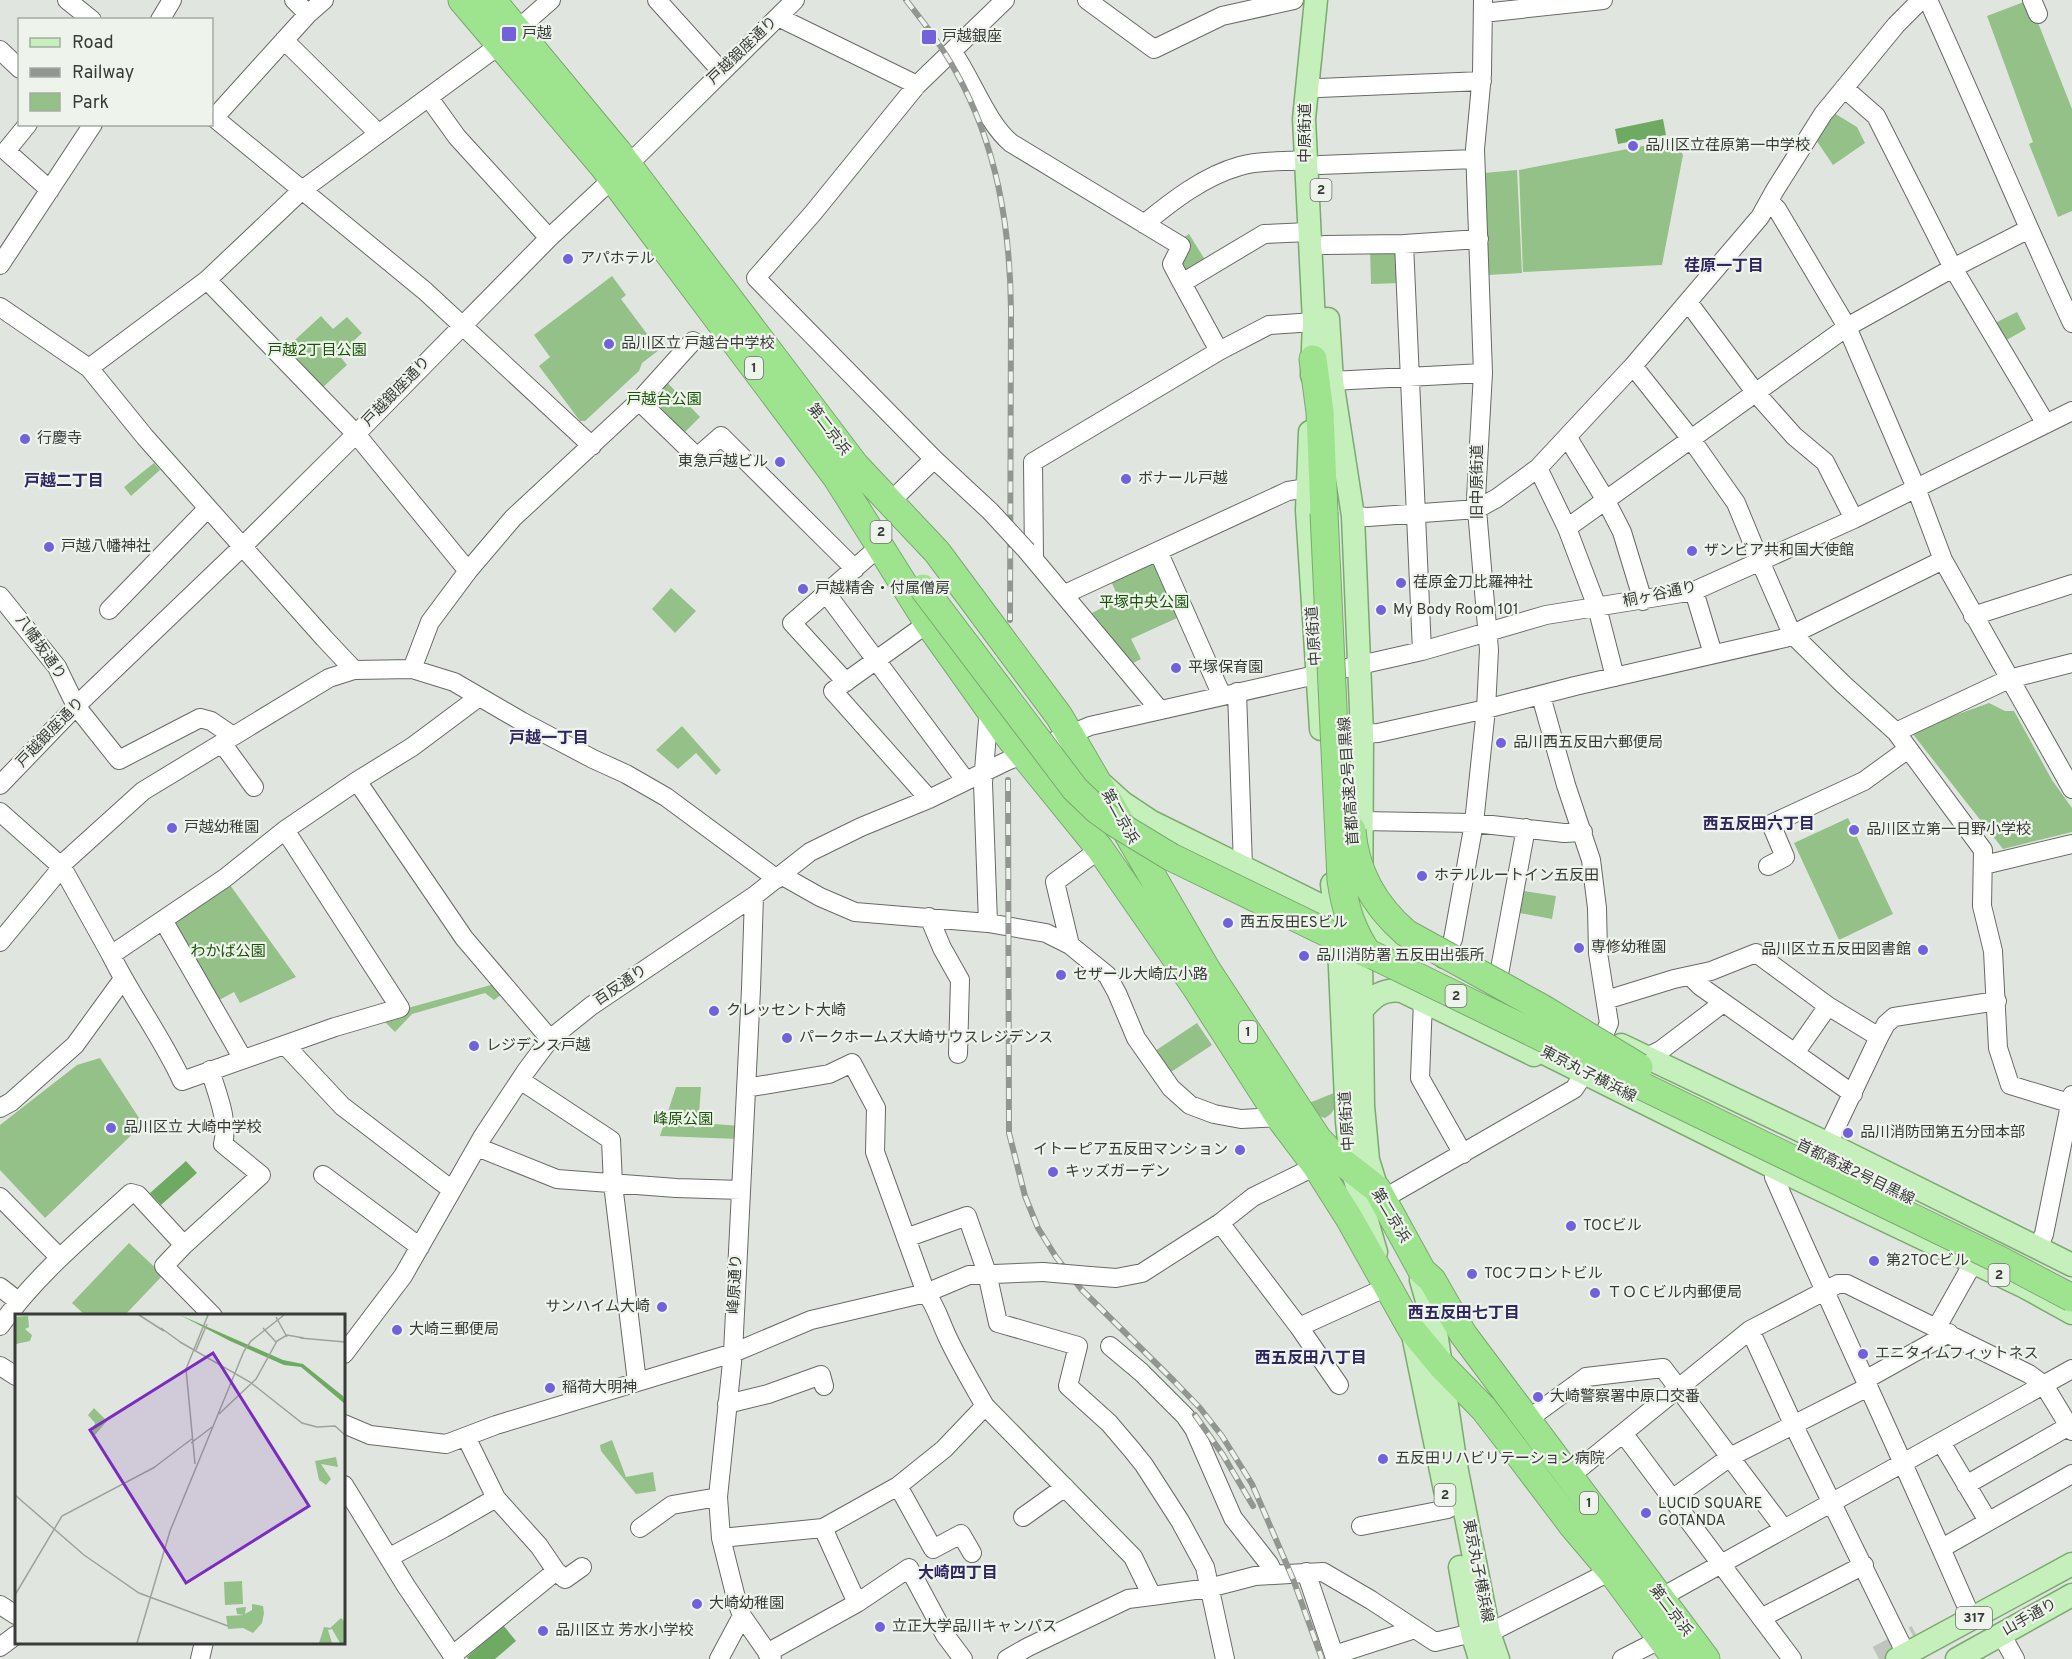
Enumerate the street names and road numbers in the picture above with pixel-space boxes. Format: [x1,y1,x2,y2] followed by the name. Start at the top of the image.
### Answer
[704,13,782,89] street label: 戸越銀座通り
[1297,103,1316,163] street label: 中原街道
[1310,179,1332,201] road number: 2
[359,353,435,431] street label: 戸越銀座通り
[745,357,763,379] road number: 1
[802,400,854,460] street label: 第二京浜
[1469,444,1488,520] street label: 旧中原街道
[870,521,892,543] road number: 2
[1621,578,1699,612] street label: 桐ヶ谷通り
[1303,605,1327,667] street label: 中原街道
[11,612,69,684] street label: 八幡坂通り
[13,694,89,772] street label: 戸越銀座通り
[1336,716,1364,846] street label: 首都高速2号目黒線
[1096,786,1142,848] street label: 第二京浜
[591,961,651,1011] street label: 百反通り
[1446,985,1466,1007] road number: 2
[1239,1021,1257,1043] road number: 1
[1537,1043,1639,1107] street label: 東京丸子横浜線
[1336,1090,1360,1152] street label: 中原街道
[1793,1136,1917,1210] street label: 首都高速2号目黒線
[1366,1185,1414,1247] street label: 第二京浜
[724,1253,747,1314] street label: 峰原通り
[1988,1264,2010,1286] road number: 2
[1434,1484,1456,1506] road number: 2
[1580,1492,1598,1514] road number: 1
[1458,1518,1496,1624] street label: 東京丸子横浜線
[1644,1581,1696,1641] street label: 第二京浜
[1999,1595,2061,1641] street label: 山手通り
[1956,1607,1992,1629] road number: 317

